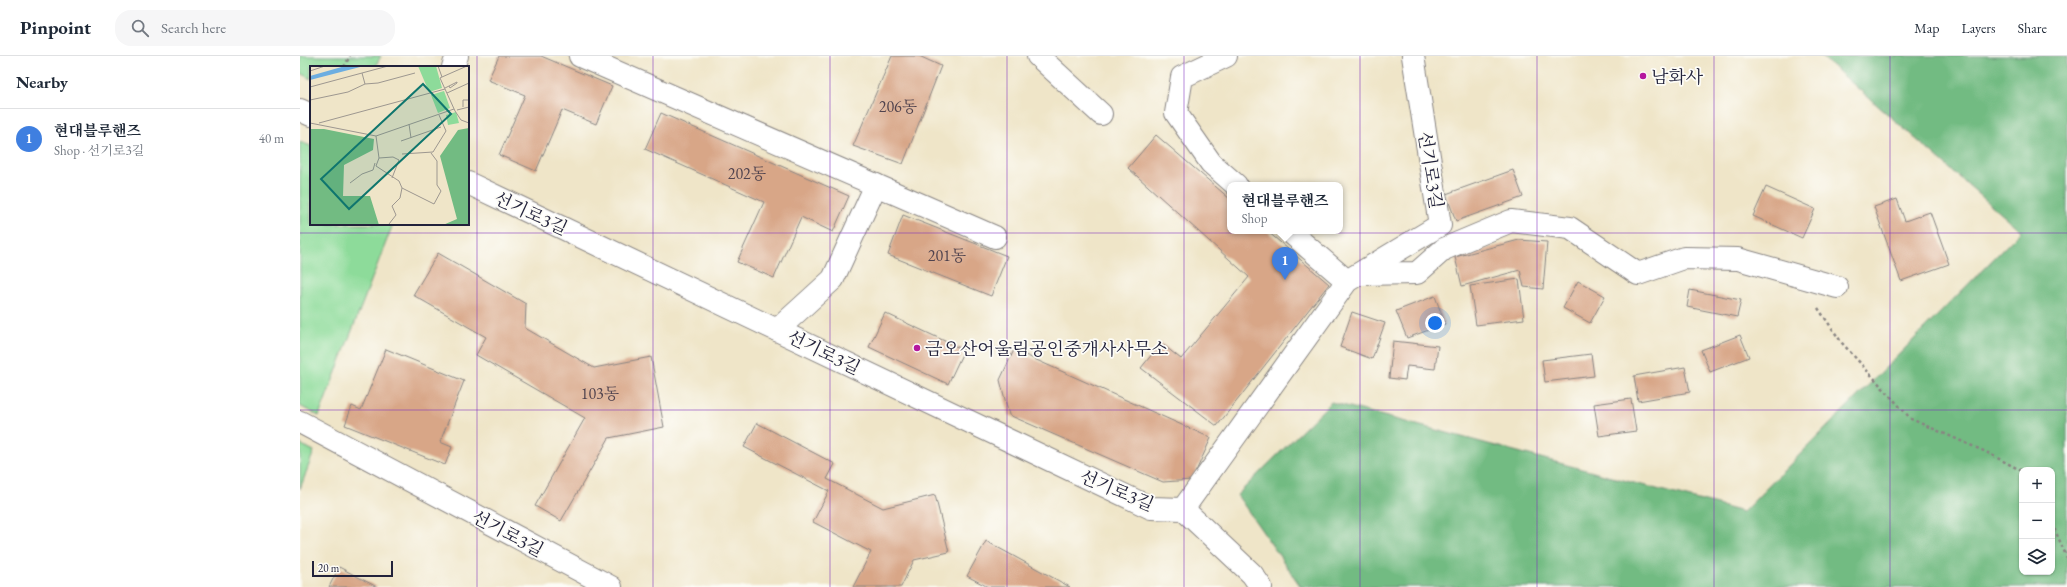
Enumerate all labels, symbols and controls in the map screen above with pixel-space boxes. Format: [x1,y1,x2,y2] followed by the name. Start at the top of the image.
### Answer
[115,10,395,46] search box
[20,15,91,40] text: Pinpoint
[129,17,151,39] icon: search
[161,18,226,37] text: Search here
[1914,19,1939,37] text: Map
[1961,19,1996,37] text: Layers
[2018,19,2047,37] text: Share
[1651,65,1704,88] place label: 남화사
[310,66,469,225] inset map
[16,71,68,93] text: Nearby
[1638,71,1648,81] marker: 남화사
[879,96,918,117] house number: 206동
[54,121,141,140] text: 현대블루핸즈
[26,130,32,147] text: 1
[259,130,284,147] text: 40 m
[1414,130,1448,210] street label: 선기로3길
[54,142,144,159] text: Shop · 선기로3길
[728,163,767,184] house number: 202동
[1227,182,1343,234] popup
[491,186,571,240] street label: 선기로3길
[1242,191,1328,210] text: 현대블루핸즈
[1242,210,1267,227] text: Shop
[928,245,967,266] house number: 201동
[1272,247,1298,280] pin: 1
[1425,313,1445,333] your location
[784,325,864,379] street label: 선기로3길
[925,337,1168,360] place label: 금오산어울림공인중개사사무소
[912,343,922,353] marker: 금오산어울림공인중개사사무소
[581,383,620,404] house number: 103동
[1077,464,1157,516] street label: 선기로3길
[2019,467,2055,575] map controls
[2019,467,2055,503] button: +
[2019,503,2055,539] button: −
[468,504,548,562] street label: 선기로3길
[2019,539,2055,575] button: layers
[312,559,393,578] scale bar
[318,561,339,575] text: 20 m

